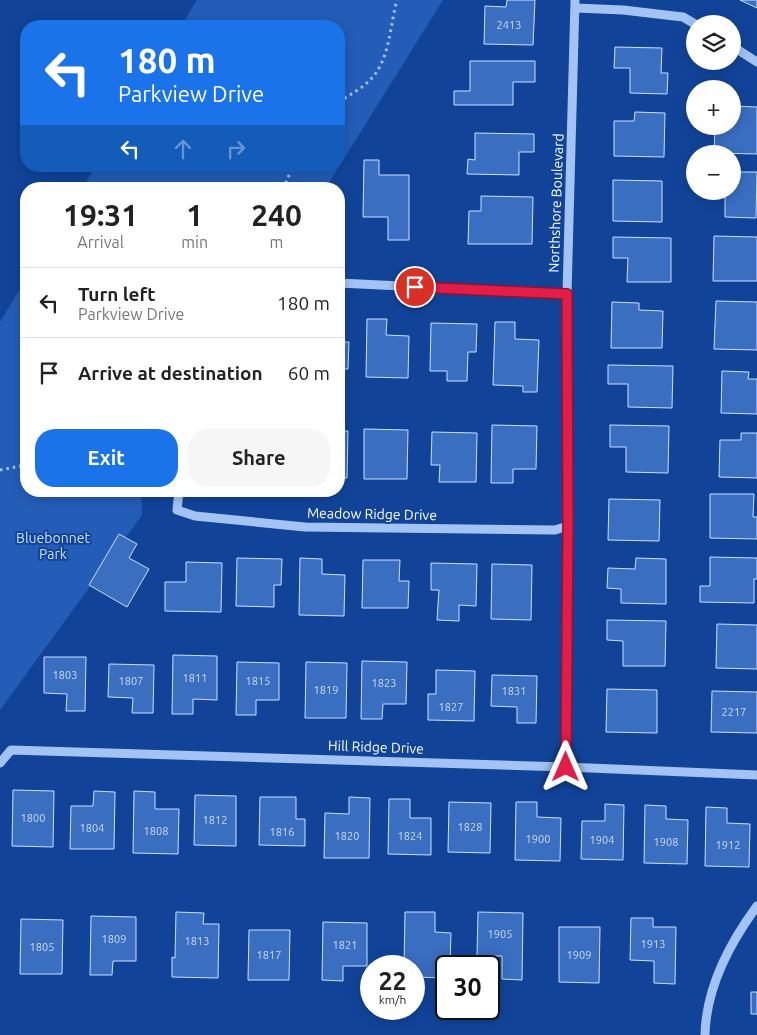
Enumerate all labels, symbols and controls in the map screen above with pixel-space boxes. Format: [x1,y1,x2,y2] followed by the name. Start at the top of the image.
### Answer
[686,15,741,200] map controls
[686,15,741,70] button: layers
[497,19,521,31] house number: 2413
[35,40,100,105] icon: left
[118,40,216,80] text: 180 m
[686,80,741,135] button: +
[118,81,264,106] text: Parkview Drive
[546,133,566,273] street label: Northshore Boulevard
[116,135,144,163] icon: left
[169,135,197,163] icon: ahead
[222,135,250,163] icon: right
[686,145,741,200] button: −
[63,198,138,232] text: 19:31
[186,198,203,232] text: 1
[251,198,302,232] text: 240
[77,233,124,251] text: Arrival
[181,233,208,251] text: min
[270,233,283,251] text: m
[394,266,436,308] pin
[401,273,429,301] icon: arrive
[78,283,156,305] text: Turn left
[35,289,63,317] icon: left
[277,292,330,314] text: 180 m
[78,305,184,323] text: Parkview Drive
[35,359,63,387] icon: arrive
[78,362,263,384] text: Arrive at destination
[288,362,330,384] text: 60 m
[35,429,178,487] button: Exit
[188,429,330,487] button: Share
[307,505,437,523] street label: Meadow Ridge Drive
[16,530,90,562] park label: Bluebonnet Park
[53,669,77,681] house number: 1803
[183,672,207,684] house number: 1811
[119,675,143,687] house number: 1807
[246,675,270,687] house number: 1815
[372,677,396,689] house number: 1823
[314,684,338,696] house number: 1819
[502,685,526,697] house number: 1831
[439,701,463,713] house number: 1827
[722,706,746,718] house number: 2217
[328,737,424,757] street label: Hill Ridge Drive
[539,740,591,792] position arrow
[21,812,45,824] house number: 1800
[203,814,227,826] house number: 1812
[458,821,482,833] house number: 1828
[80,822,104,834] house number: 1804
[144,825,168,837] house number: 1808
[270,826,294,838] house number: 1816
[335,830,359,842] house number: 1820
[398,830,422,842] house number: 1824
[526,833,550,845] house number: 1900
[590,834,614,846] house number: 1904
[654,836,678,848] house number: 1908
[716,839,740,851] house number: 1912
[488,928,512,940] house number: 1905
[102,933,126,945] house number: 1809
[185,935,209,947] house number: 1813
[641,938,665,950] house number: 1913
[333,939,357,951] house number: 1821
[30,941,54,953] house number: 1805
[257,949,281,961] house number: 1817
[567,949,591,961] house number: 1909
[435,955,500,1020] speed limit sign: 30
[378,967,407,995] text: 22
[379,993,406,1006] text: km/h

